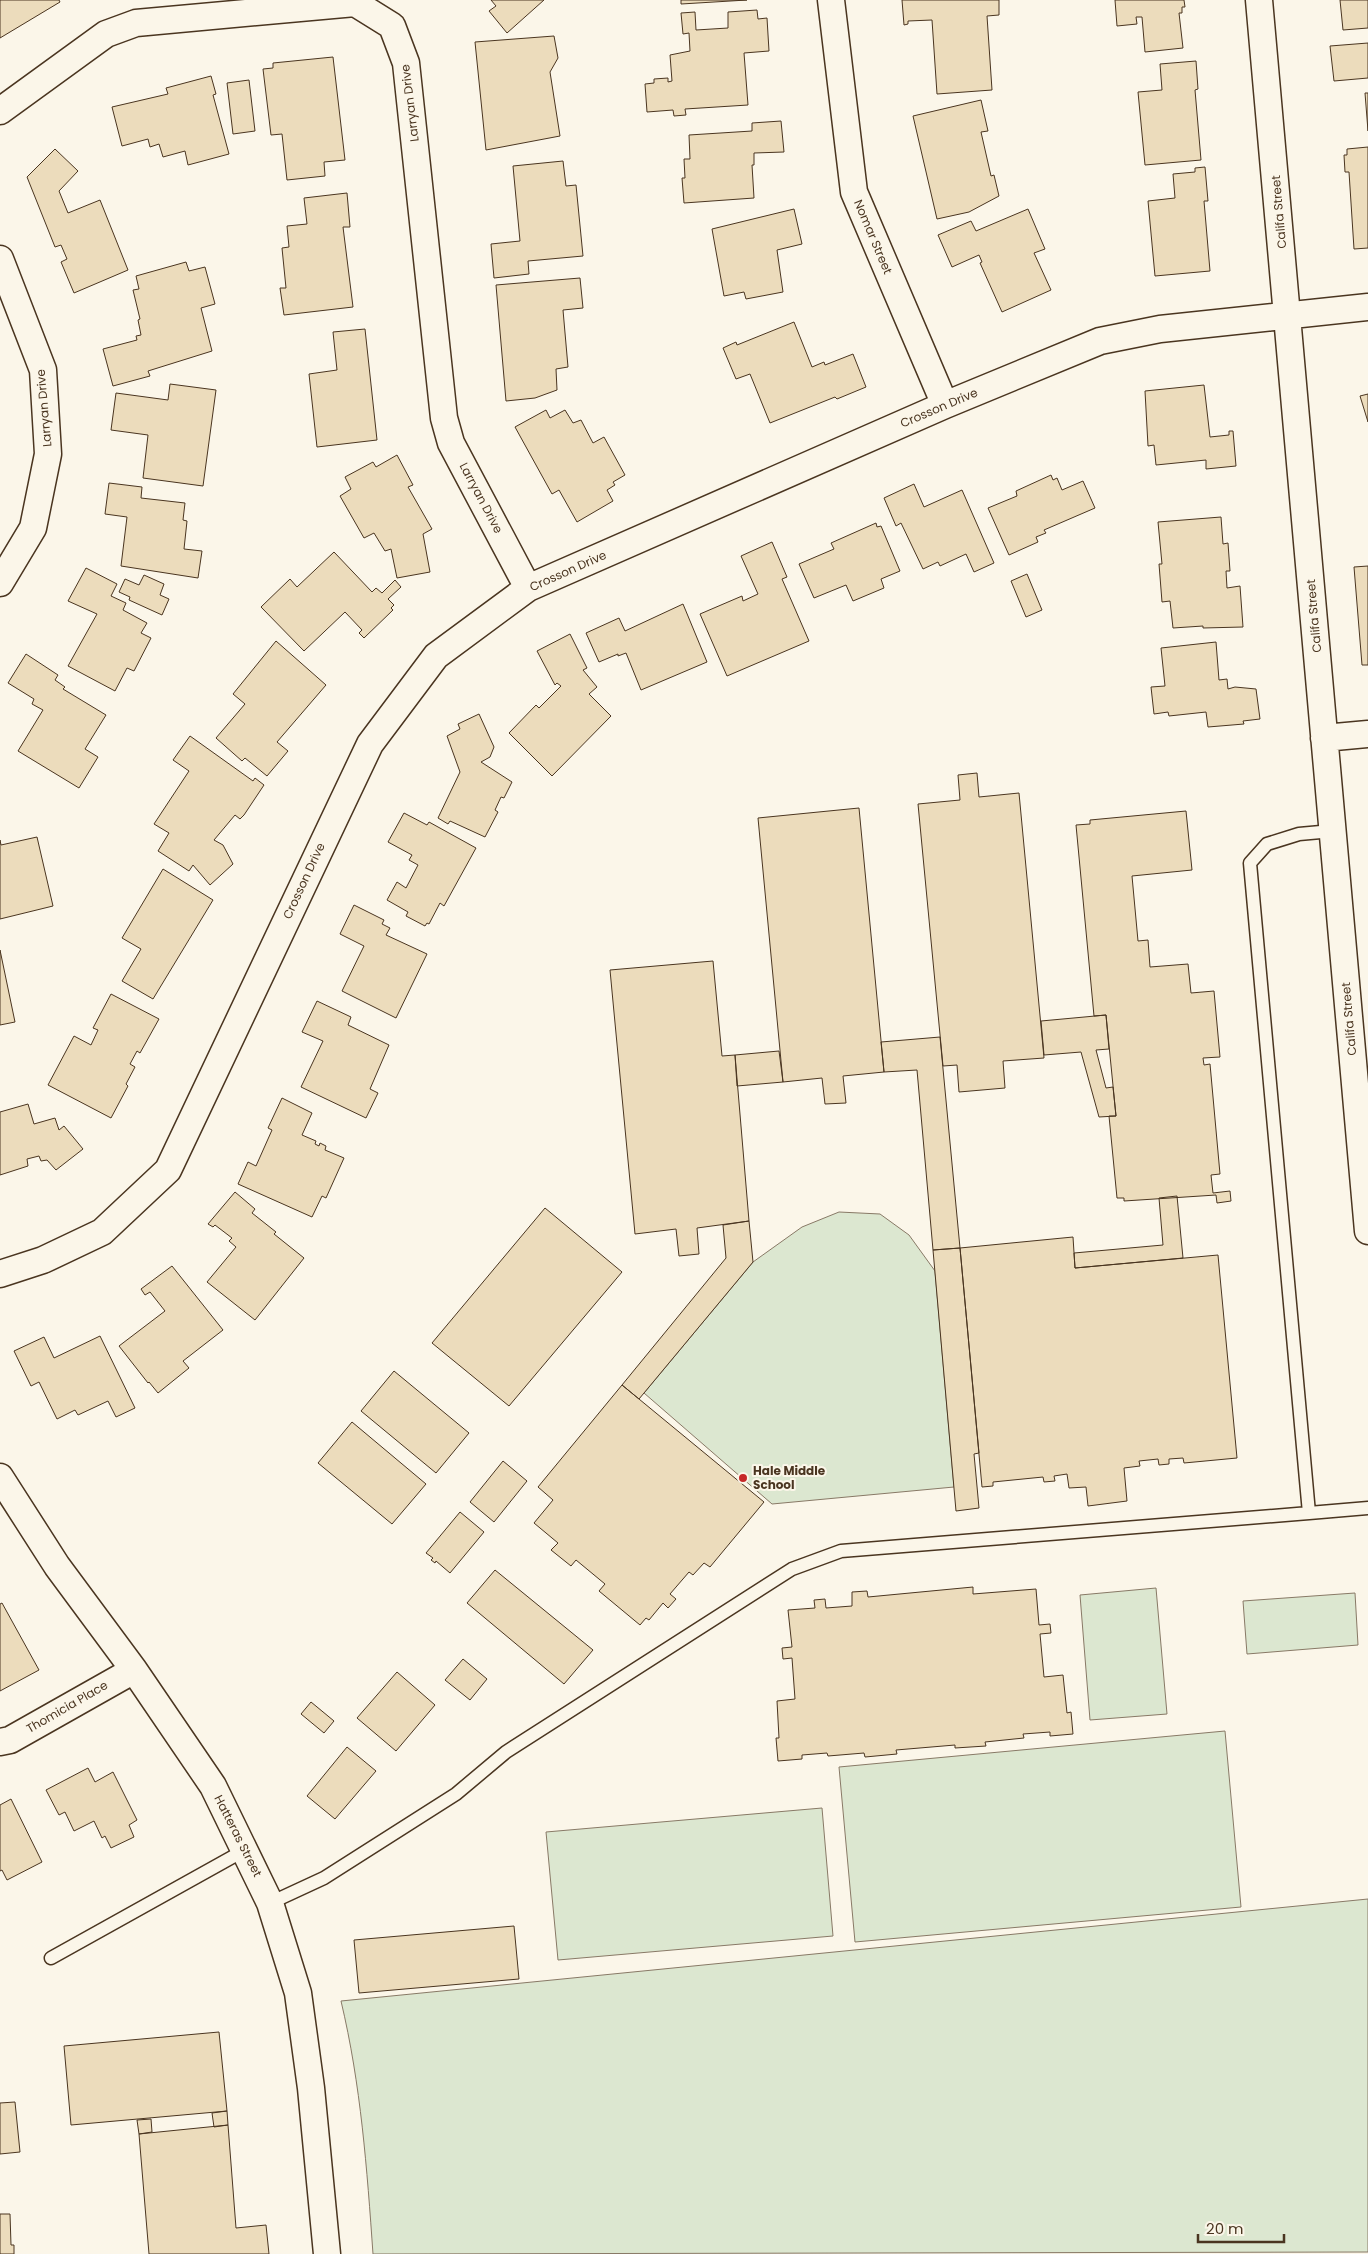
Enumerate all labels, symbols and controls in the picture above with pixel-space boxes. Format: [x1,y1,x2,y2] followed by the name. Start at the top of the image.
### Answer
[396,63,423,143] street label: Larryan Drive
[1267,175,1290,249] street label: Califa Street
[850,197,897,277] street label: Nomar Street
[32,368,55,448] street label: Larryan Drive
[897,384,980,432] street label: Crosson Drive
[456,459,507,536] street label: Larryan Drive
[527,546,609,595] street label: Crosson Drive
[1302,579,1325,653] street label: Califa Street
[278,840,329,922] street label: Crosson Drive
[1337,982,1360,1056] street label: Califa Street
[753,1462,826,1493] place label: Hale Middle School
[737,1472,749,1484] marker: Hale Middle School
[23,1676,111,1737] street label: Thomicia Place
[210,1792,266,1880] street label: Hatteras Street
[1198,2212,1284,2244] scale bar
[1206,2218,1244,2239] text: 20 m

